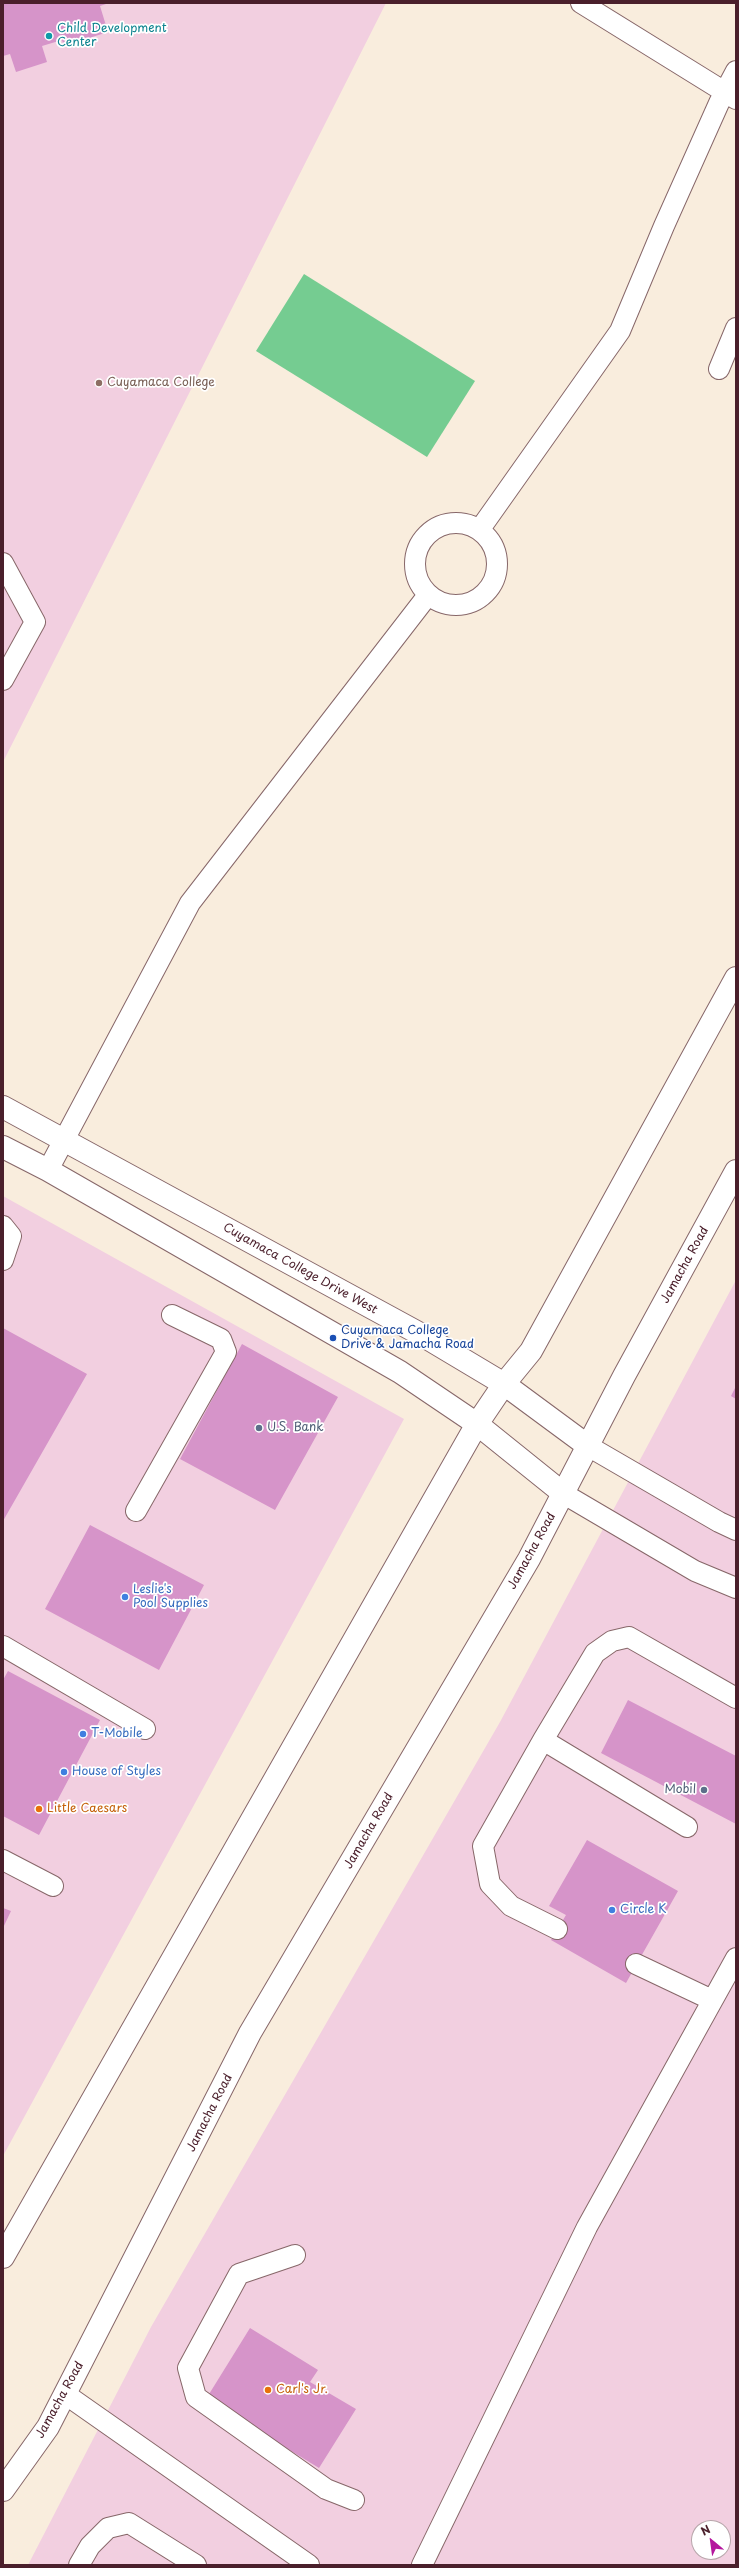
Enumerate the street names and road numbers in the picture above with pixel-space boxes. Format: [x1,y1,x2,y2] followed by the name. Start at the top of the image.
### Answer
[220,1220,380,1318] street label: Cuyamaca College Drive West
[658,1224,712,1306] street label: Jamacha Road
[505,1510,559,1592] street label: Jamacha Road
[341,1790,397,1872] street label: Jamacha Road
[184,2072,236,2154] street label: Jamacha Road
[33,2359,87,2441] street label: Jamacha Road

